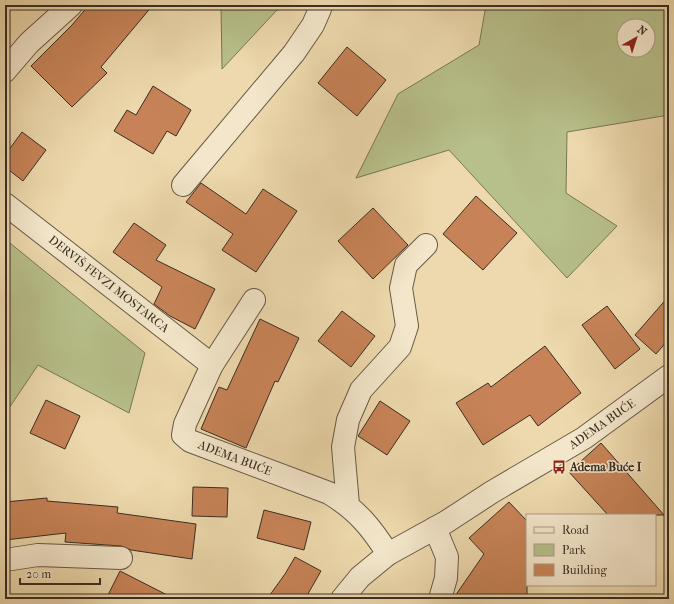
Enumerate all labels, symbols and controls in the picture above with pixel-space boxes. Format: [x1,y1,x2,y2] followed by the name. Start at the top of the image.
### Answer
[616,18,656,58] north arrow
[635,23,650,39] text: N
[46,232,173,335] street label: DERVIŠ FEVZI MOSTARCA
[565,395,638,453] street label: ADEMA BUĆE
[195,436,274,478] street label: ADEMA BUĆE
[551,459,567,475] bus stop icon: Adema Buće I
[569,460,642,474] place label: Adema Buće I
[526,514,656,586] legend
[562,523,589,537] text: Road
[562,543,587,557] text: Park
[20,560,100,586] scale bar
[562,563,607,577] text: Building
[26,567,51,581] text: 20 m

